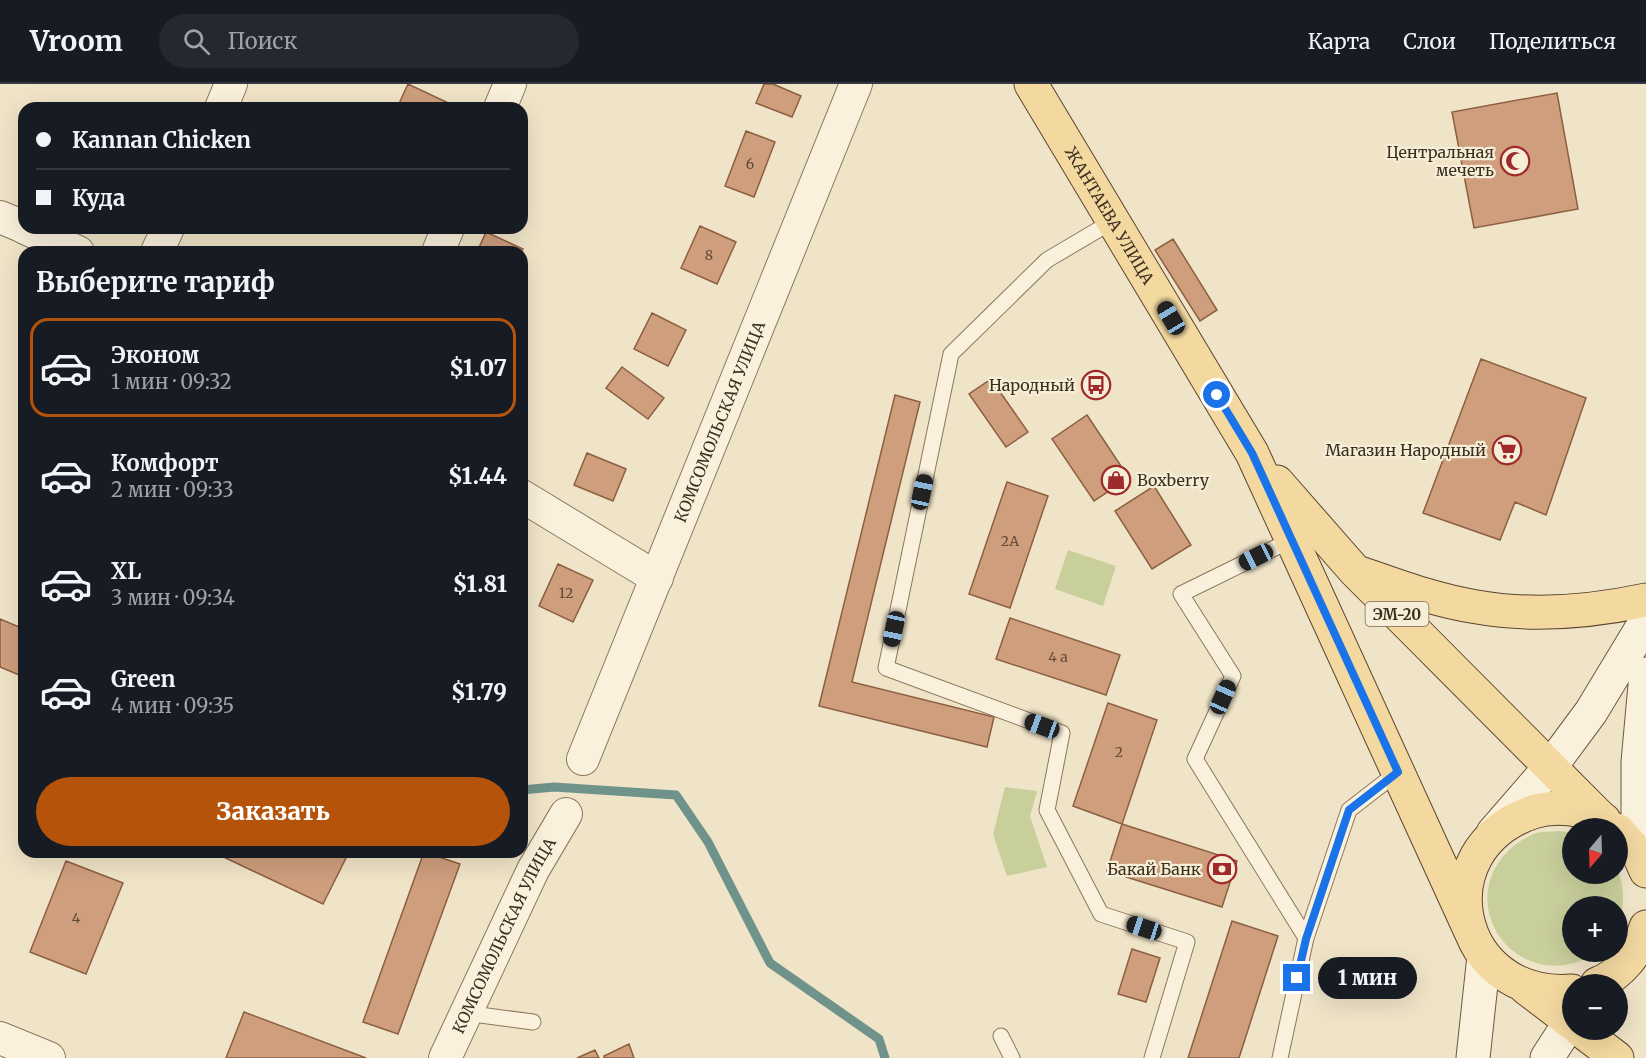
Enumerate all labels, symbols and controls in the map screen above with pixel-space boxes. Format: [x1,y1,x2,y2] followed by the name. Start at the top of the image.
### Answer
[159,14,579,68] search box
[30,23,123,59] text: Vroom
[180,25,213,58] icon: search
[228,27,297,55] text: Поиск
[1308,28,1370,55] text: Карта
[1403,28,1456,55] text: Слои
[1489,28,1616,55] text: Поделиться
[72,126,251,154] text: Kannan Chicken
[1386,142,1494,180] place label: Центральная мечеть
[1061,143,1159,288] street label: ЖАНТАЕВА УЛИЦА
[1499,145,1531,177] mosque icon: Центральная мечеть
[746,155,754,173] house number: 6
[72,184,125,212] text: Куда
[705,246,713,264] house number: 8
[36,265,275,299] text: Выберите тариф
[1154,298,1188,338] car
[670,317,769,525] street label: КОМСОМОЛЬСКАЯ УЛИЦА
[39,341,93,395] icon: car
[111,341,199,369] text: Эконом
[449,354,507,382] text: $1.07
[111,369,232,394] text: 1 мин · 09:32
[1080,369,1112,401] bus stop icon: Народный
[989,375,1075,395] place label: Народный
[1203,381,1230,408] route start
[1491,434,1523,466] supermarket icon: Магазин Народный
[1325,440,1486,460] place label: Магазин Народный
[39,449,93,503] icon: car
[111,449,219,477] text: Комфорт
[448,462,507,490] text: $1.44
[1100,464,1132,496] shop icon: Boxberry
[1137,470,1210,490] place label: Boxberry
[909,473,935,511] car
[111,477,234,502] text: 2 мин · 09:33
[1001,532,1019,550] house number: 2А
[1236,541,1276,573] car
[39,557,93,611] icon: car
[111,557,141,585] text: XL
[453,570,507,598] text: $1.81
[559,584,573,602] house number: 12
[111,585,235,610] text: 3 мин · 09:34
[1366,602,1428,626] road number: ЭМ-20
[881,610,907,648] car
[1048,648,1068,666] house number: 4 а
[39,665,93,719] icon: car
[111,665,175,693] text: Green
[1207,677,1239,717] car
[451,678,507,706] text: $1.79
[111,693,234,718] text: 4 мин · 09:35
[1022,711,1062,741] car
[1115,743,1123,761] house number: 2
[36,777,510,846] button: Заказать
[1562,818,1628,884] north arrow
[1562,818,1628,1040] map controls
[448,833,560,1037] street label: КОМСОМОЛЬСКАЯ УЛИЦА
[1206,853,1238,885] bank icon: Бакай Банк
[1107,859,1201,879] place label: Бакай Банк
[1562,896,1628,962] button: +
[72,909,81,927] house number: 4
[1124,914,1164,942] car
[1318,957,1417,999] callout: 1 мин
[1283,964,1310,991] route end
[1338,965,1397,990] text: 1 мин
[1562,974,1628,1040] button: −

